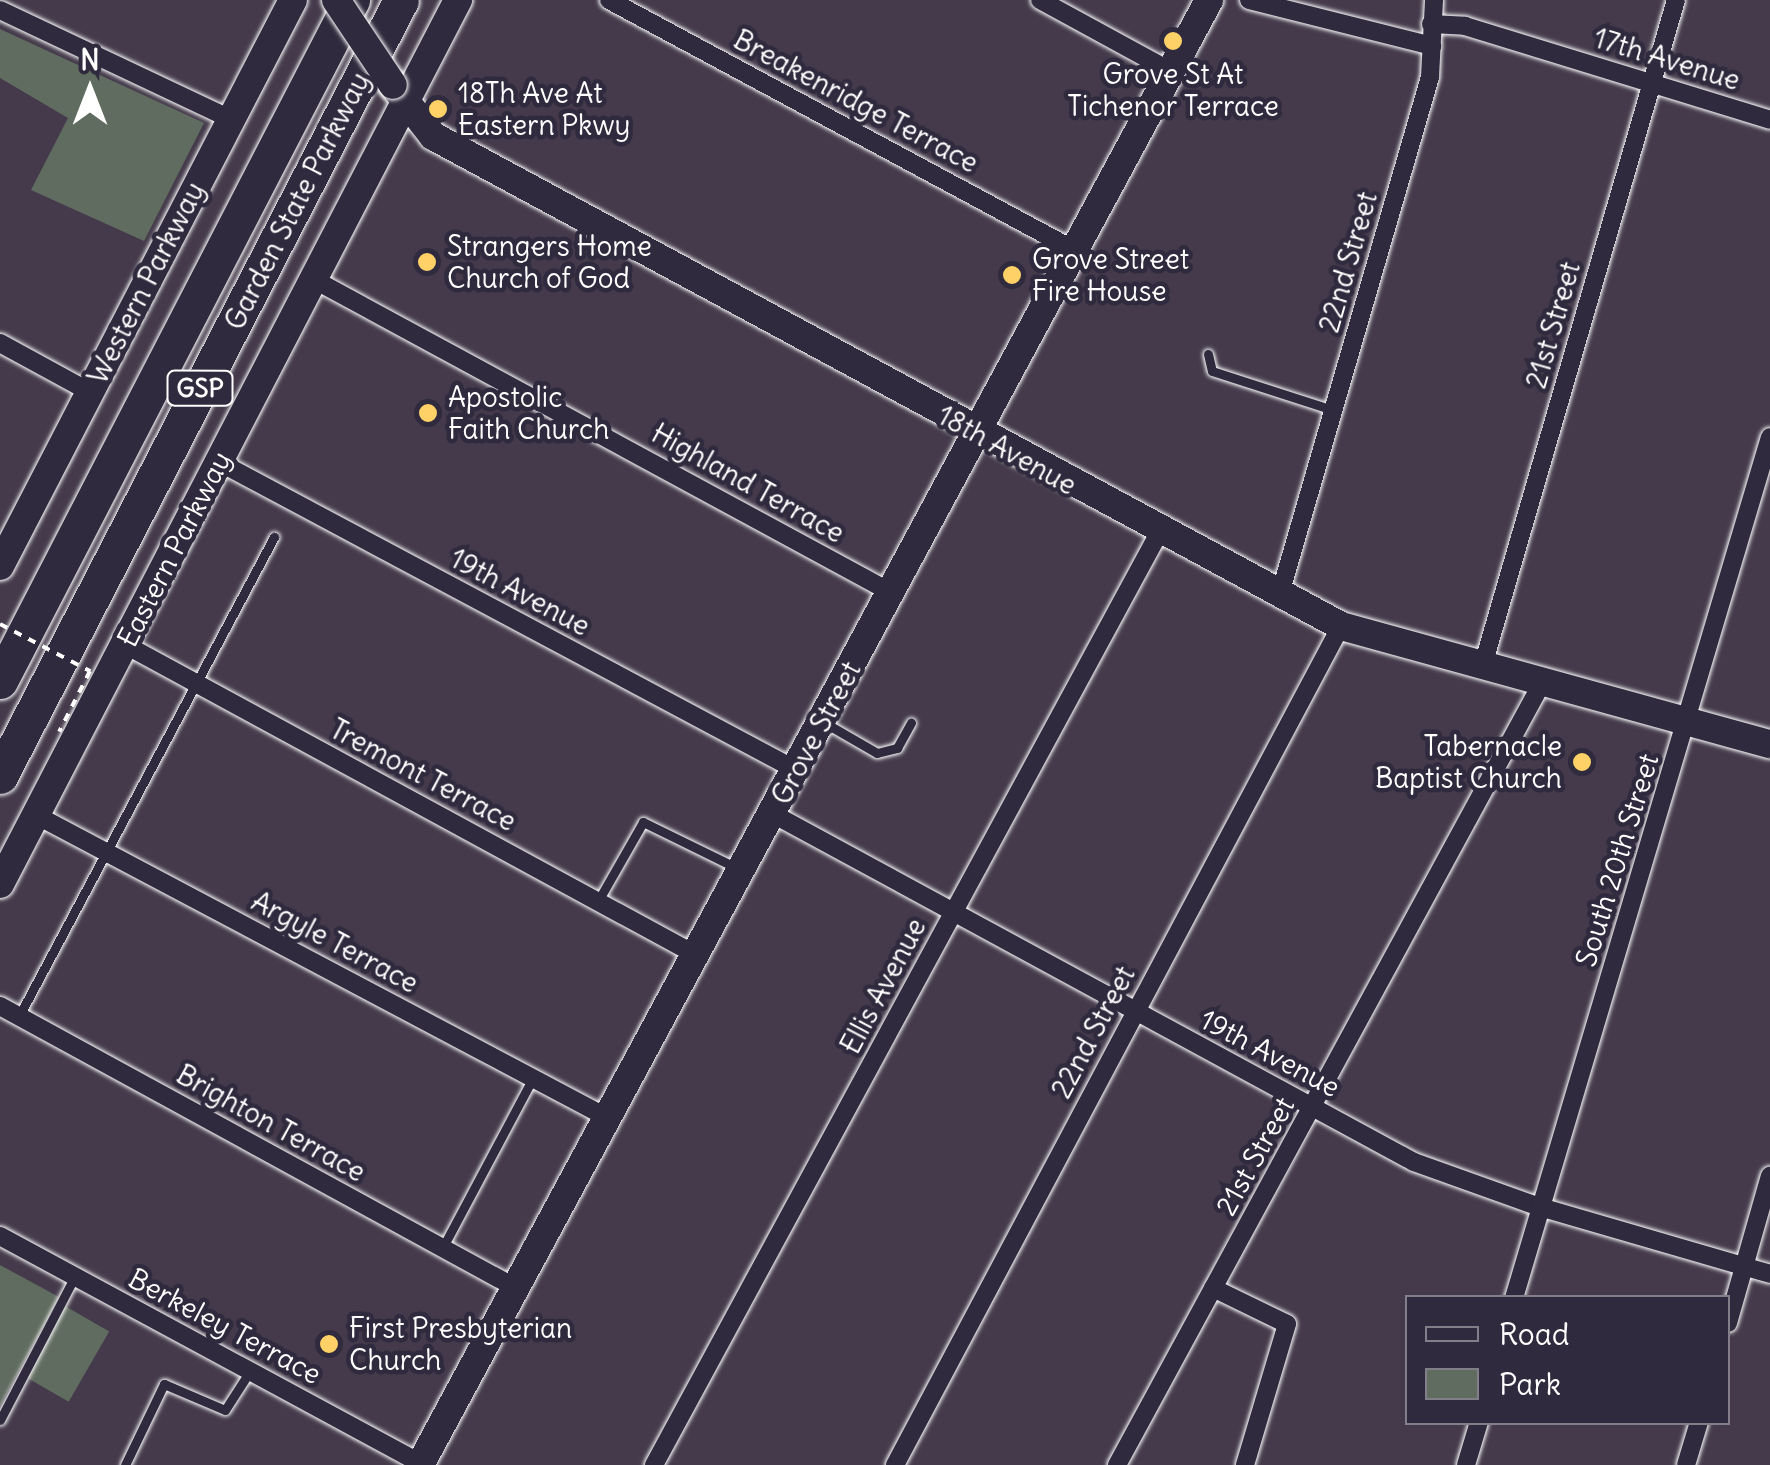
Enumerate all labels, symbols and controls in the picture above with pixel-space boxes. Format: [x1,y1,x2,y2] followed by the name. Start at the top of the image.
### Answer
[1590,21,1744,97] street label: 17th Avenue
[728,22,984,180] street label: Breakenridge Terrace
[1162,30,1184,52] marker: Grove St At Tichenor Terrace
[40,40,140,140] north arrow
[80,42,100,78] text: N
[1067,57,1279,123] place label: Grove St At Tichenor Terrace
[217,67,377,335] street label: Garden State Parkway
[458,76,630,142] place label: 18Th Ave At Eastern Pkwy
[427,98,449,120] marker: 18Th Ave At Eastern Pkwy
[81,176,211,390] street label: Western Parkway
[1312,188,1384,336] street label: 22nd Street
[447,229,652,295] place label: Strangers Home Church of God
[1032,242,1189,308] place label: Grove Street Fire House
[416,251,438,273] marker: Strangers Home Church of God
[1519,258,1587,392] street label: 21st Street
[1001,264,1023,286] marker: Grove Street Fire House
[165,368,235,408] road number: GSP
[448,380,609,446] place label: Apostolic Faith Church
[932,398,1082,502] street label: 18th Avenue
[417,402,439,424] marker: Apostolic Faith Church
[646,416,850,550] street label: Highland Terrace
[110,446,238,652] street label: Eastern Parkway
[444,541,596,643] street label: 19th Avenue
[764,656,868,810] street label: Grove Street
[324,712,522,838] street label: Tremont Terrace
[1375,729,1562,795] place label: Tabernacle Baptist Church
[1569,750,1665,970] street label: South 20th Street
[1571,751,1593,773] marker: Tabernacle Baptist Church
[246,884,424,1000] street label: Argyle Terrace
[833,913,933,1059] street label: Ellis Avenue
[1044,960,1142,1104] street label: 22nd Street
[1194,1002,1346,1104] street label: 19th Avenue
[171,1057,371,1189] street label: Brighton Terrace
[1209,1091,1301,1221] street label: 21st Street
[123,1261,327,1391] street label: Berkeley Terrace
[1405,1295,1730,1425] legend
[349,1311,572,1377] place label: First Presbyterian Church
[1499,1315,1569,1353] text: Road
[318,1333,340,1355] marker: First Presbyterian Church
[1499,1365,1561,1403] text: Park

